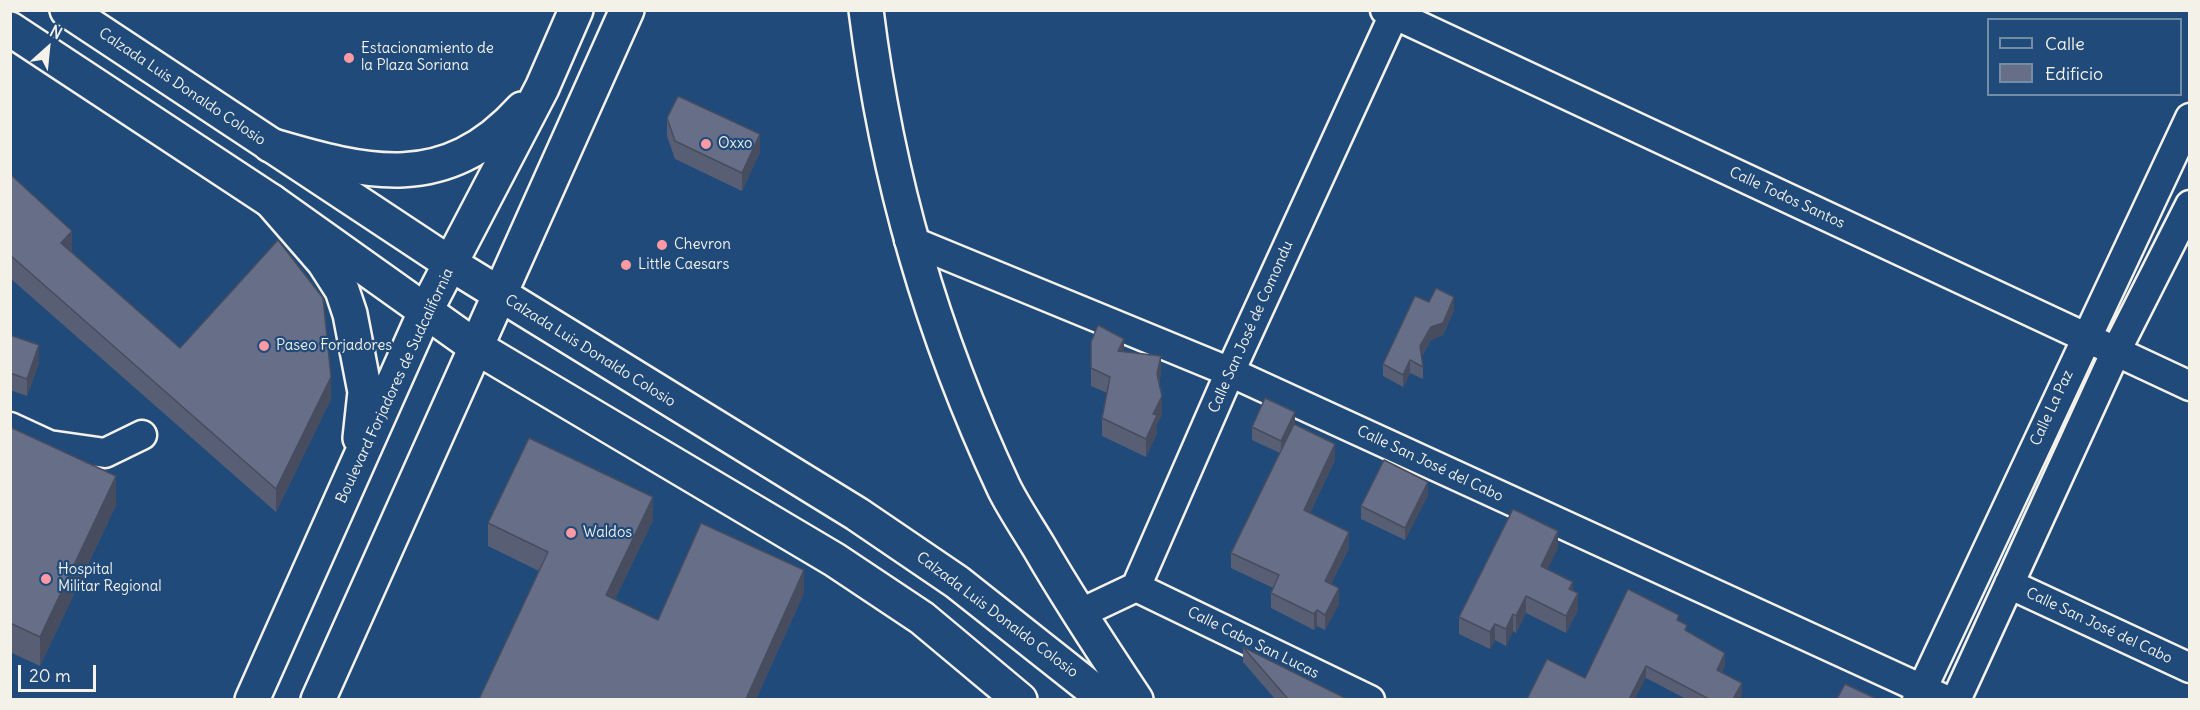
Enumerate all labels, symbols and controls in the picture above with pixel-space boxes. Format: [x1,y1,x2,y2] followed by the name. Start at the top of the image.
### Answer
[18,18,78,78] north arrow
[1987,18,2182,96] legend
[47,21,66,43] text: N
[95,24,269,150] street label: Calzada Luis Donaldo Colosio
[2045,32,2085,55] text: Calle
[361,40,494,75] place label: Estacionamiento de la Plaza Soriana
[342,51,356,65] marker: Estacionamiento de la Plaza Soriana
[2045,62,2103,85] text: Edificio
[718,135,753,153] place label: Oxxo
[699,137,713,151] marker: Oxxo
[1726,163,1848,233] street label: Calle Todos Santos
[674,236,731,254] place label: Chevron
[655,238,669,252] marker: Chevron
[1205,238,1297,416] street label: Calle San José de Comondu
[638,256,729,274] place label: Little Caesars
[619,258,633,272] marker: Little Caesars
[333,266,457,506] street label: Boulevard Forjadores de Sudcalifornia
[501,291,679,411] street label: Calzada Luis Donaldo Colosio
[276,337,392,355] place label: Paseo Forjadores
[257,339,271,353] marker: Paseo Forjadores
[2027,367,2077,449] street label: Calle La Paz
[1354,422,1506,506] street label: Calle San José del Cabo
[583,524,632,542] place label: Waldos
[564,526,578,540] marker: Waldos
[913,548,1081,682] street label: Calzada Luis Donaldo Colosio
[58,561,162,596] place label: Hospital Militar Regional
[39,572,53,586] marker: Hospital Militar Regional
[2023,584,2175,668] street label: Calle San José del Cabo
[1184,603,1322,683] street label: Calle Cabo San Lucas
[21,653,99,691] scale bar
[29,664,71,687] text: 20 m

